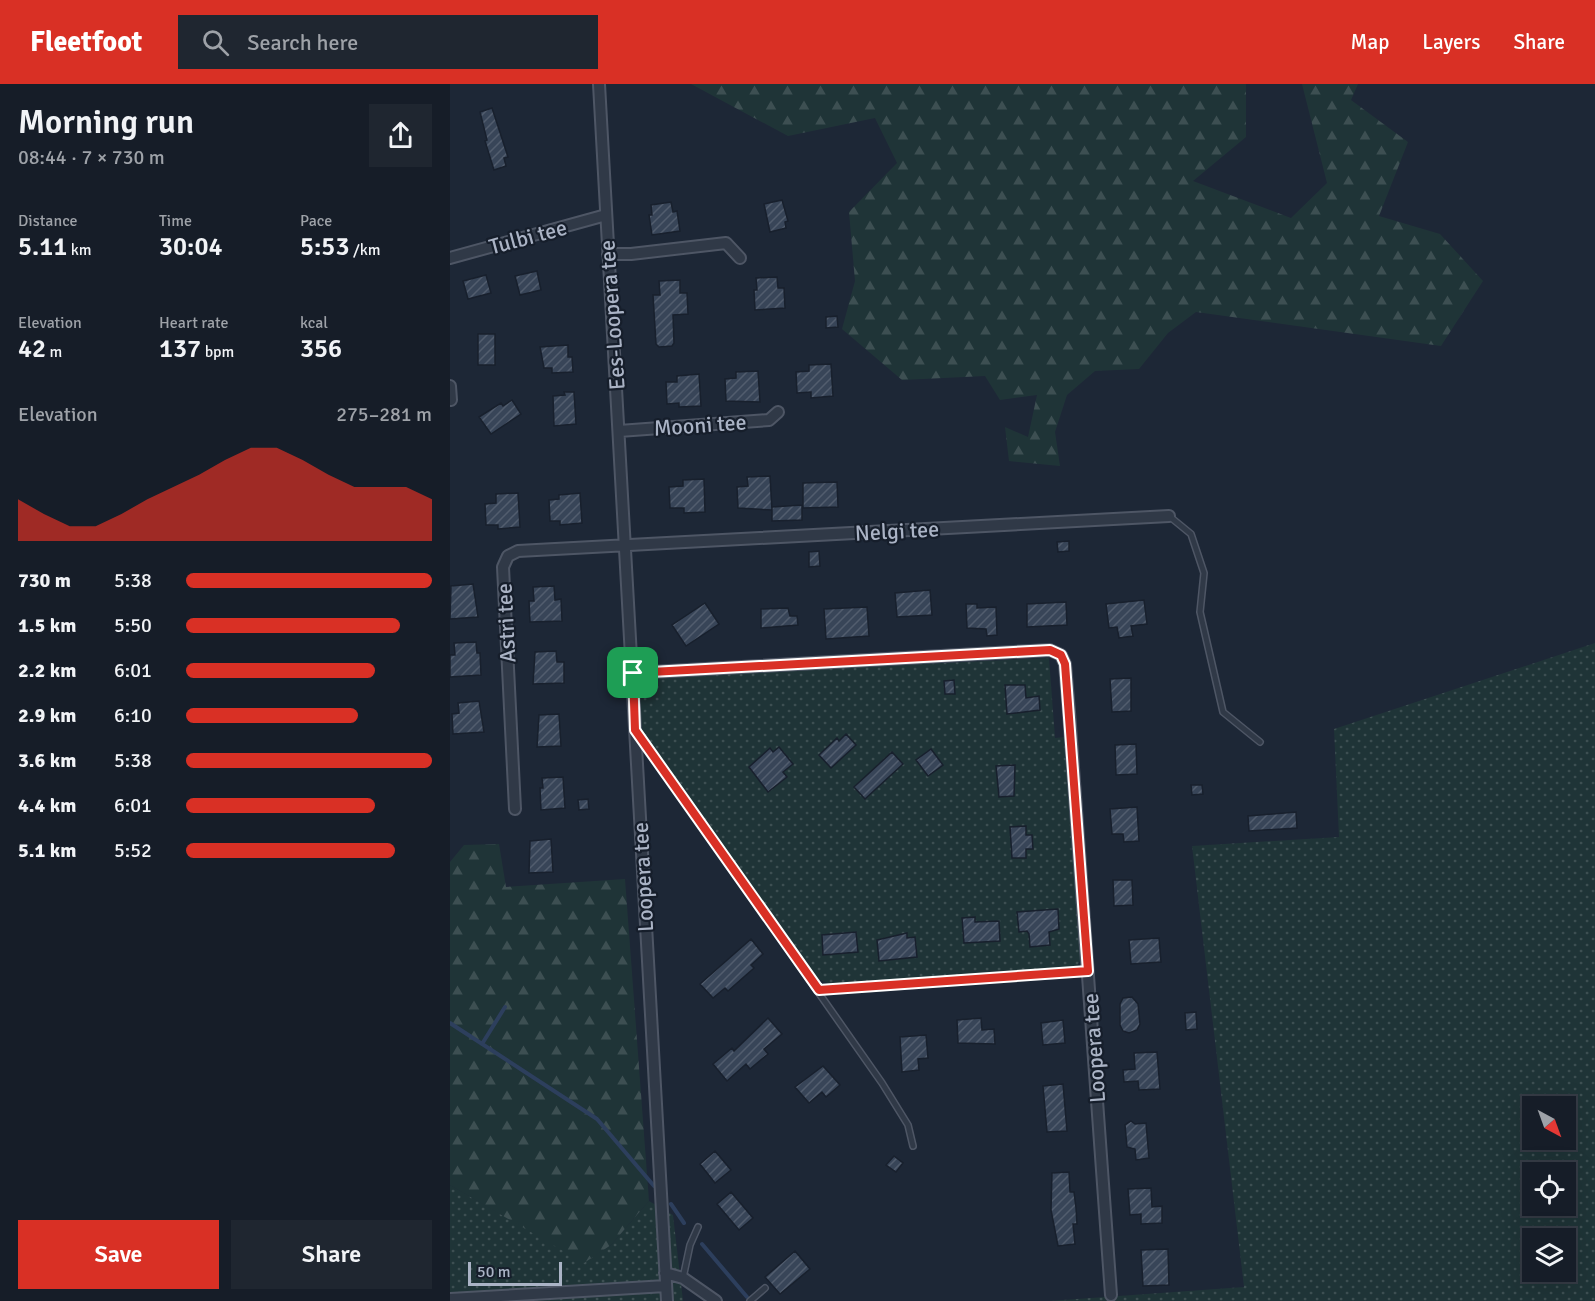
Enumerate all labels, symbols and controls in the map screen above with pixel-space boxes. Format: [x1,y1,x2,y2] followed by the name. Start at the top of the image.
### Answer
[178,15,598,69] search box
[30,25,142,59] text: Fleetfoot
[199,26,232,59] icon: search
[247,29,358,56] text: Search here
[1351,29,1389,55] text: Map
[1422,29,1480,55] text: Layers
[1513,29,1565,55] text: Share
[18,102,194,143] text: Morning run
[369,104,432,167] button: share
[18,145,165,170] text: 08:44 · 7 × 730 m
[18,211,78,231] text: Distance
[159,211,192,231] text: Time
[300,211,332,231] text: Pace
[486,214,570,260] street label: Tulbi tee
[18,231,67,263] text: 5.11
[159,231,223,263] text: 30:04
[300,231,349,263] text: 5:53
[593,239,631,391] street label: Ees-Loopera tee
[67,240,92,260] text: km
[349,240,381,260] text: /km
[18,313,82,333] text: Elevation
[159,313,228,333] text: Heart rate
[300,313,328,333] text: kcal
[18,333,46,365] text: 42
[159,333,201,365] text: 137
[300,333,342,365] text: 356
[46,342,62,362] text: m
[201,342,234,362] text: bpm
[18,402,98,427] text: Elevation
[336,402,432,427] text: 275–281 m
[653,408,747,442] street label: Mooni tee
[854,515,940,547] street label: Nelgi tee
[18,568,71,593] text: 730 m
[114,568,152,593] text: 5:38
[490,583,522,663] street label: Astri tee
[18,613,76,638] text: 1.5 km
[114,613,152,638] text: 5:50
[607,647,658,698] pin
[616,656,649,689] icon: arrive
[18,658,76,683] text: 2.2 km
[114,658,152,683] text: 6:01
[18,703,76,728] text: 2.9 km
[114,703,152,728] text: 6:10
[18,748,76,773] text: 3.6 km
[114,748,152,773] text: 5:38
[18,793,76,818] text: 4.4 km
[114,793,152,818] text: 6:01
[627,821,659,933] street label: Loopera tee
[18,838,76,863] text: 5.1 km
[114,838,152,863] text: 5:52
[1077,992,1111,1104] street label: Loopera tee
[1522,1096,1576,1150] north arrow
[1522,1096,1576,1282] map controls
[1522,1162,1576,1216] button: locate
[18,1220,219,1289] button: Save
[231,1220,432,1289] button: Share
[1522,1228,1576,1282] button: layers
[468,1259,562,1286] scale bar
[477,1262,511,1282] text: 50 m

